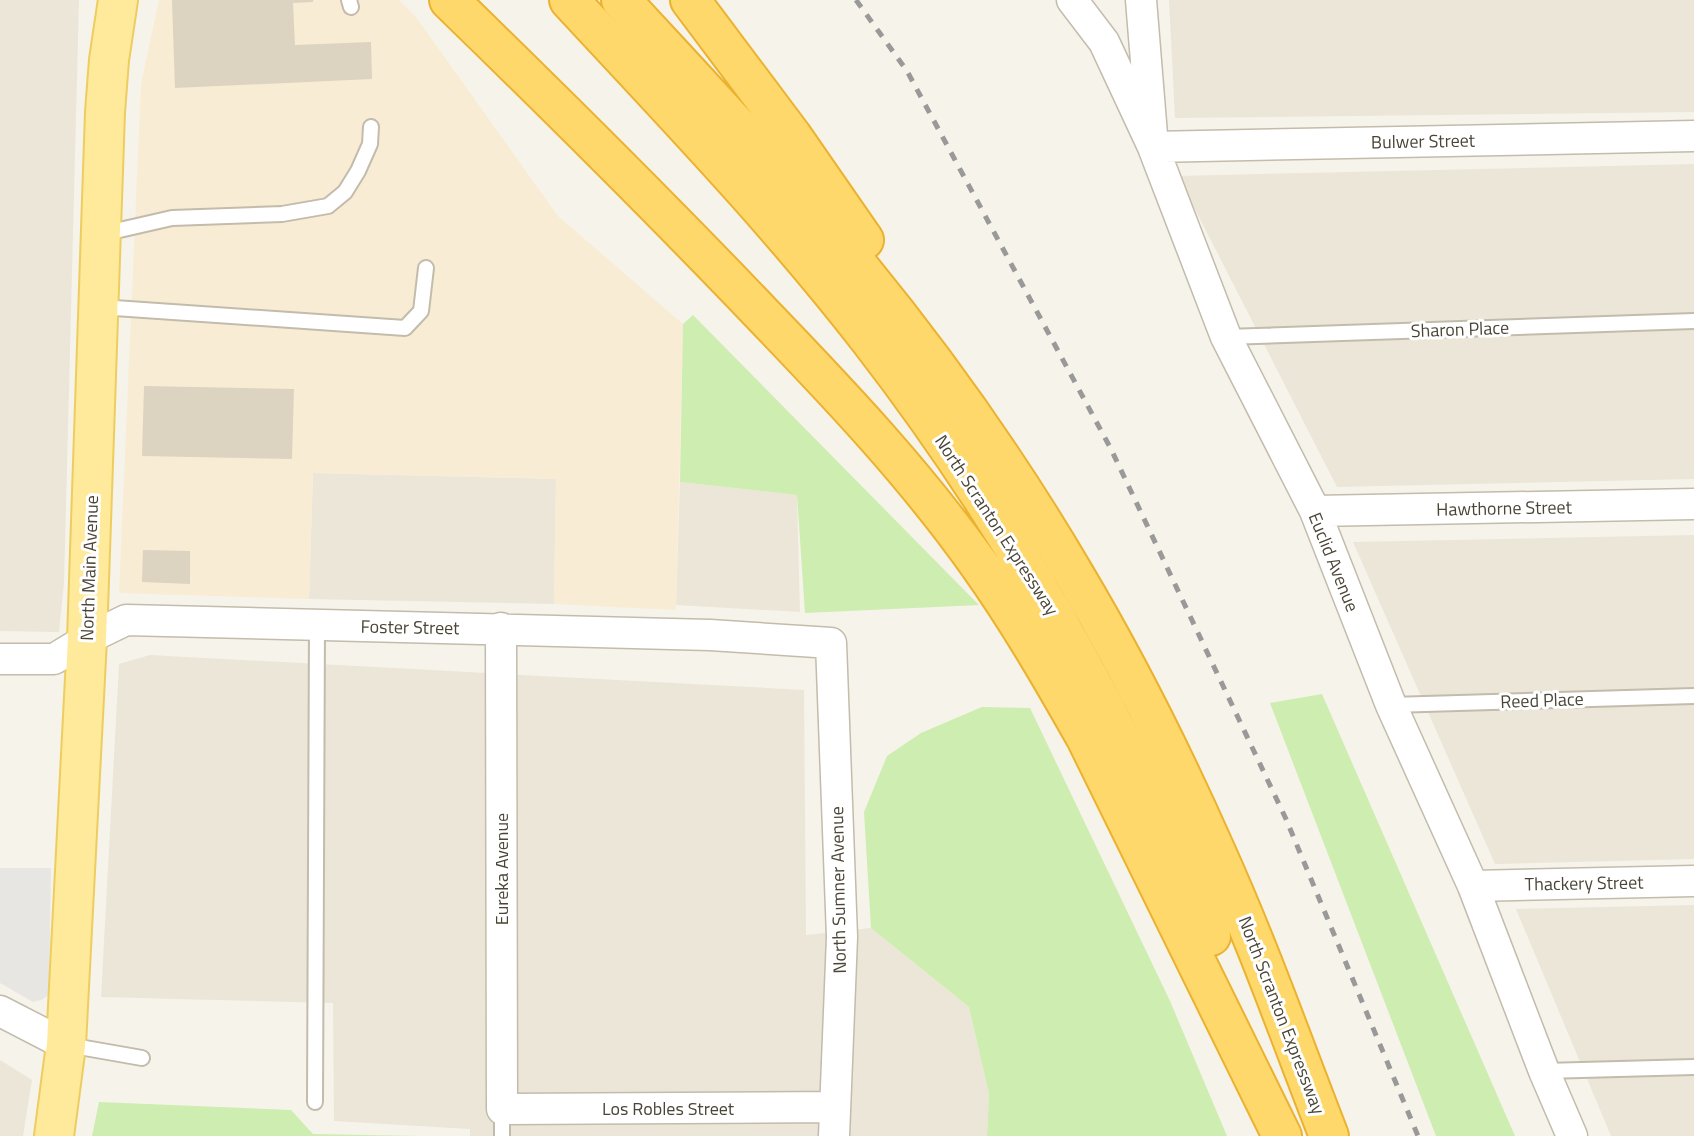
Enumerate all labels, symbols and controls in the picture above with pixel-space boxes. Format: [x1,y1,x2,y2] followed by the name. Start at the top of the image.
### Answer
[1371,127,1476,155] street label: Bulwer Street
[1410,314,1510,344] street label: Sharon Place
[928,429,1066,621] street label: North Scranton Expressway
[1436,493,1573,523] street label: Hawthorne Street
[73,495,105,641] street label: North Main Avenue
[1302,508,1366,616] street label: Euclid Avenue
[360,613,460,641] street label: Foster Street
[1500,685,1584,715] street label: Reed Place
[823,806,853,974] street label: North Sumner Avenue
[488,813,515,925] street label: Eureka Avenue
[1524,868,1644,898] street label: Thackery Street
[1232,912,1332,1118] street label: North Scranton Expressway
[602,1095,735,1122] street label: Los Robles Street

